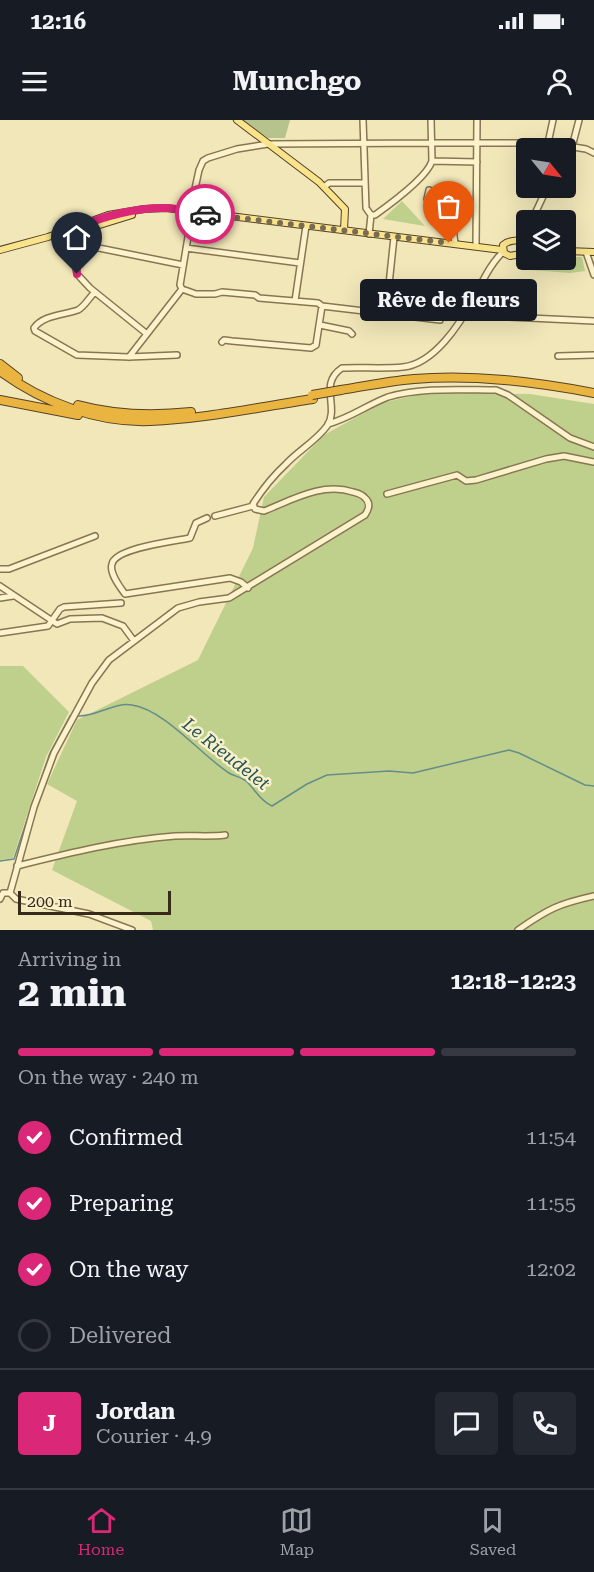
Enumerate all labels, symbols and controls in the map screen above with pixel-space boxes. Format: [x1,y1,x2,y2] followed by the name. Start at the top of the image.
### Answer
[30,9,86,34] text: 12:16
[18,65,51,98] icon: menu
[233,65,361,97] text: Munchgo
[543,65,576,98] icon: person
[516,138,576,198] north arrow
[516,138,576,270] map controls
[423,181,474,243] pin
[175,184,235,244] courier
[432,190,465,223] icon: bag
[189,198,222,231] icon: car
[516,210,576,270] button: layers
[51,212,102,274] pin
[60,221,93,254] icon: home
[360,279,538,321] callout: Rêve de fleurs
[377,288,520,312] text: Rêve de fleurs
[178,713,274,794] water label: Le Rieudelet
[18,888,171,916] scale bar
[27,892,73,911] text: 200 m
[18,947,121,971] text: Arriving in
[450,969,576,994] text: 12:18–12:23
[18,970,126,1016] text: 2 min
[18,1065,199,1089] text: On the way · 240 m
[18,1121,51,1154] icon: check
[69,1125,183,1150] text: Confirmed
[526,1125,576,1149] text: 11:54
[18,1187,51,1220] icon: check
[69,1191,173,1216] text: Preparing
[526,1191,576,1215] text: 11:55
[18,1253,51,1286] icon: check
[69,1257,189,1282] text: On the way
[526,1257,576,1281] text: 12:02
[69,1323,171,1348] text: Delivered
[435,1392,498,1455] button: chat
[513,1392,576,1455] button: phone
[96,1399,175,1424] text: Jordan
[43,1411,56,1436] text: J
[96,1424,212,1448] text: Courier · 4.9
[78,1504,124,1559] tab: Home
[280,1504,314,1559] tab: Map
[470,1504,516,1559] tab: Saved

